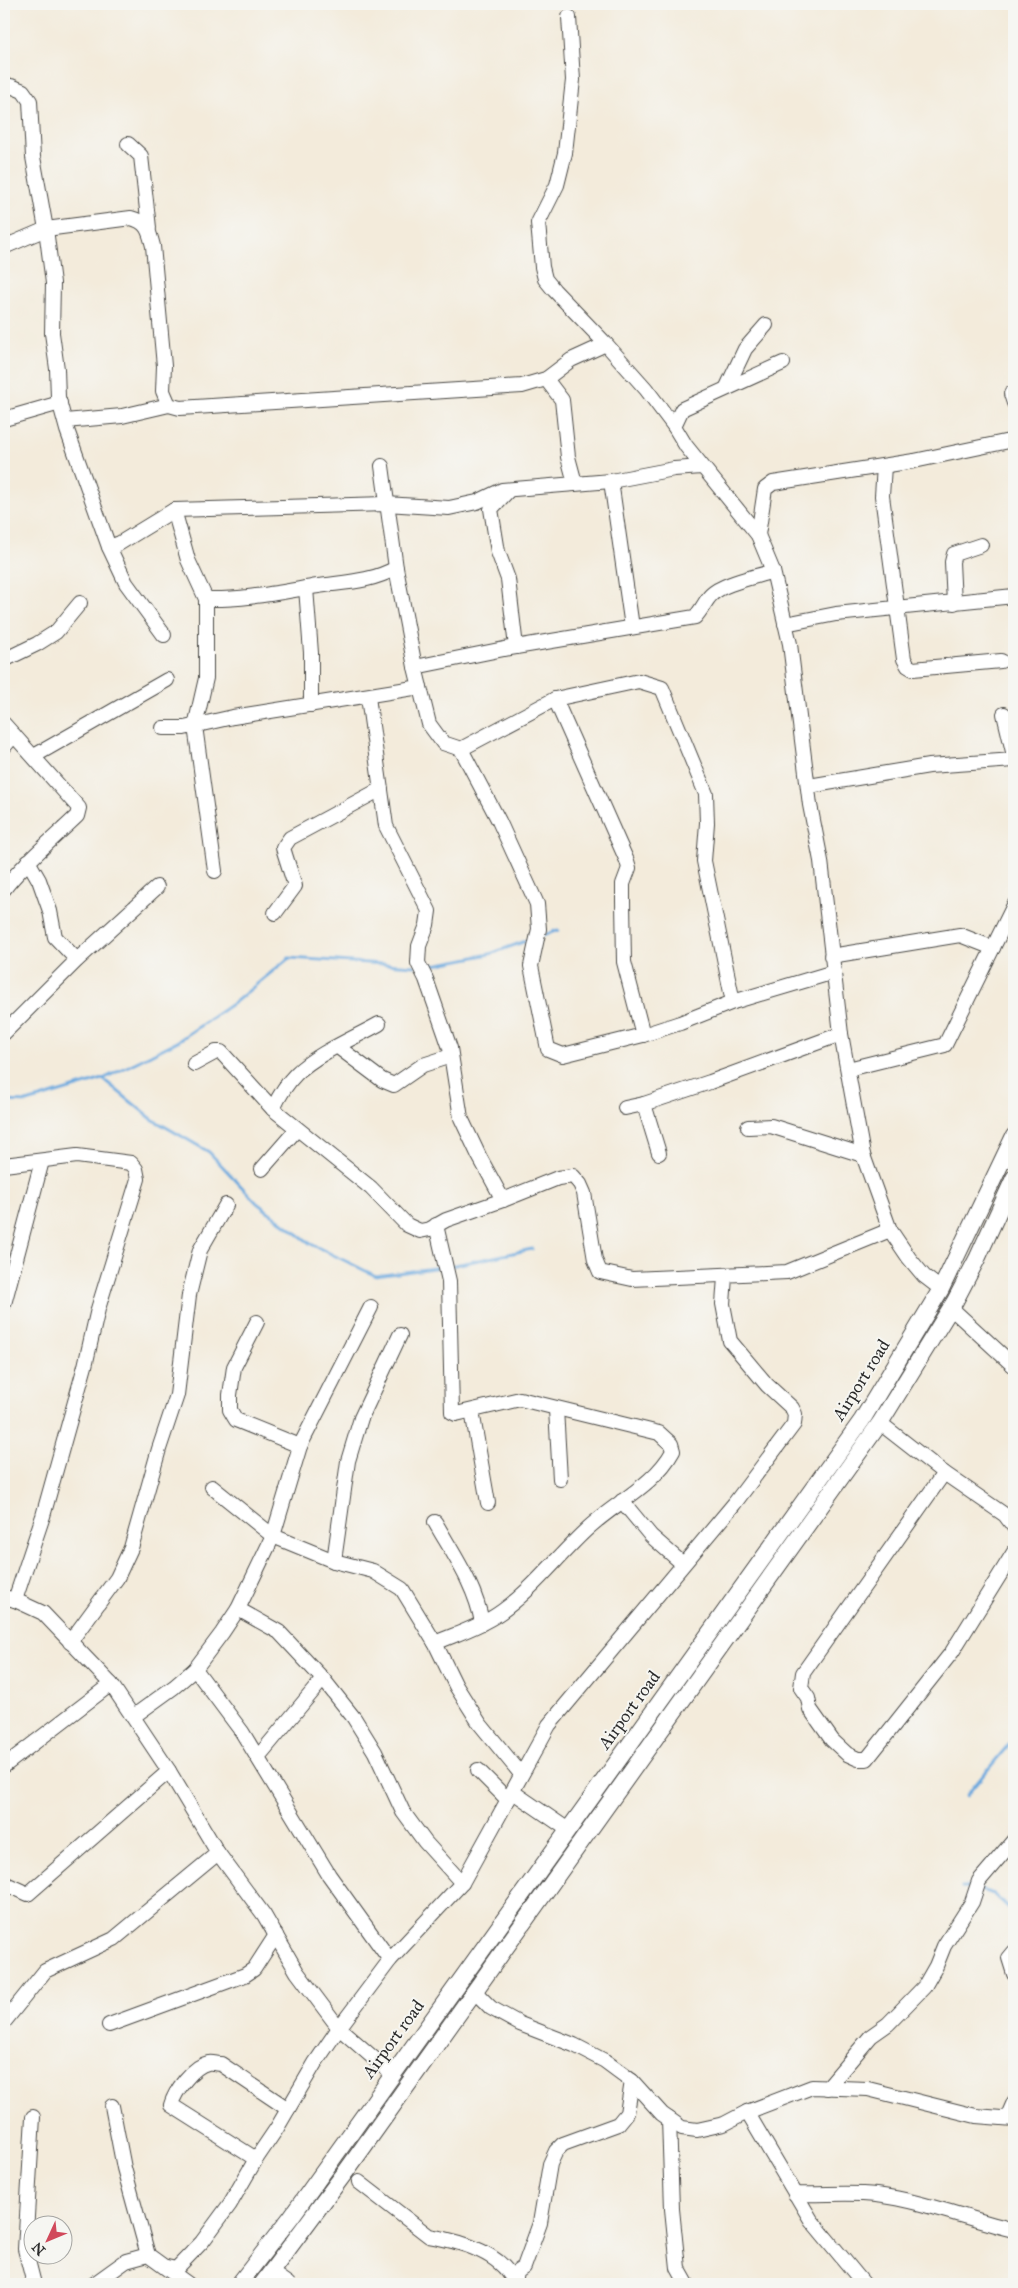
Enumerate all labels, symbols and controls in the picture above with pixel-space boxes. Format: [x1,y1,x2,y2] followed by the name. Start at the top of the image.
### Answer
[827,1335,895,1425] street label: Airport road
[593,1667,665,1754] street label: Airport road
[357,1996,429,2083] street label: Airport road
[22,2216,72,2266] north arrow
[29,2238,49,2259] text: N

